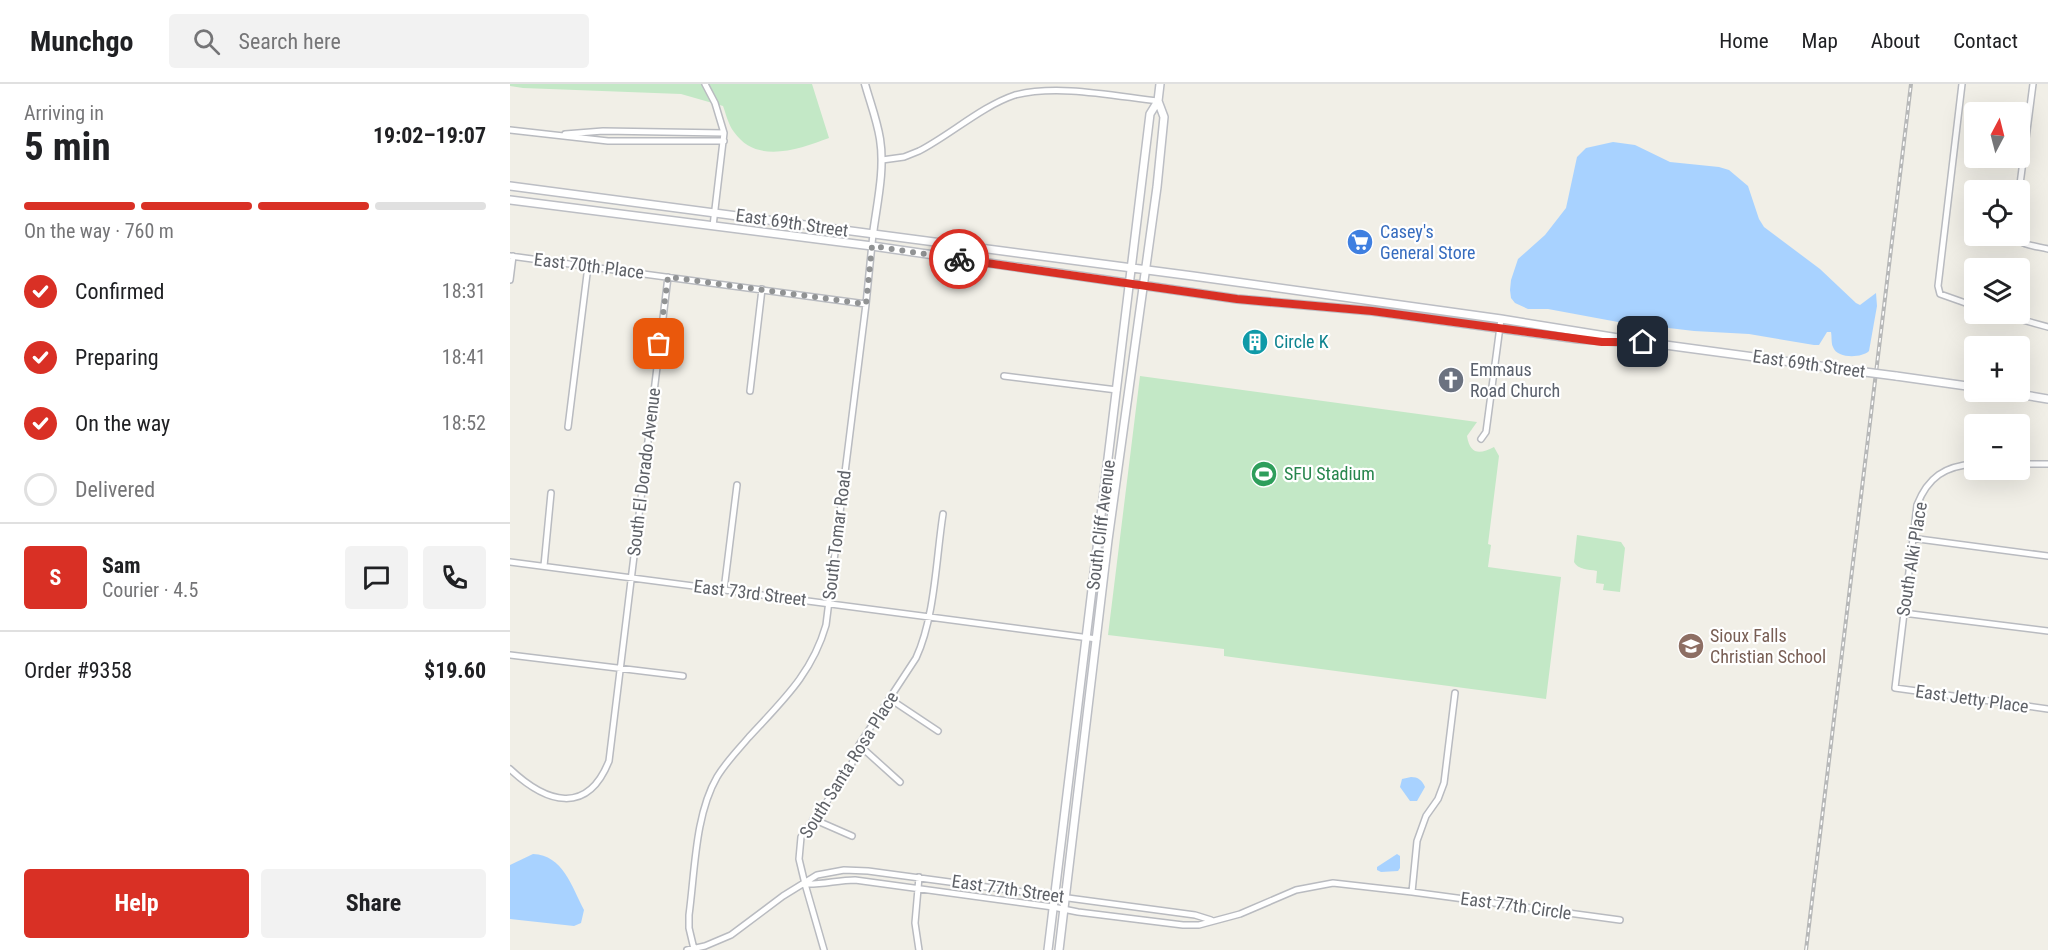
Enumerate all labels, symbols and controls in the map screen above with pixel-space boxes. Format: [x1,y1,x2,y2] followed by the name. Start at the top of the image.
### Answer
[169,14,589,68] search box
[30,25,133,58] text: Munchgo
[190,25,223,58] icon: search
[238,29,341,54] text: Search here
[1719,29,1769,53] text: Home
[1802,29,1838,53] text: Map
[1871,29,1920,53] text: About
[1953,29,2018,53] text: Contact
[24,101,104,125] text: Arriving in
[1964,102,2030,168] north arrow
[1964,102,2030,480] map controls
[373,123,486,148] text: 19:02–19:07
[24,124,111,170] text: 5 min
[1964,180,2030,246] button: locate
[734,204,850,241] street label: East 69th Street
[24,219,174,243] text: On the way · 760 m
[1380,221,1476,263] place label: Casey's General Store
[1345,227,1375,257] supermarket icon: Casey's General Store
[929,229,989,289] courier
[943,243,976,276] icon: bike
[533,248,645,283] street label: East 70th Place
[1964,258,2030,324] button: layers
[24,275,57,308] icon: check
[75,279,164,304] text: Confirmed
[442,279,486,303] text: 18:31
[1617,316,1668,367] pin
[633,318,684,369] pin
[1626,325,1659,358] icon: home
[642,327,675,360] icon: bag
[1240,327,1270,357] building icon: Circle K
[1274,331,1329,352] place label: Circle K
[1964,336,2030,402] button: +
[24,341,57,374] icon: check
[75,345,159,370] text: Preparing
[442,345,486,369] text: 18:41
[1751,345,1867,382] street label: East 69th Street
[1470,359,1560,401] place label: Emmaus Road Church
[1436,365,1466,395] church icon: Emmaus Road Church
[623,387,664,557] street label: South El Dorado Avenue
[24,407,57,440] icon: check
[75,411,170,436] text: On the way
[442,411,486,435] text: 18:52
[1964,414,2030,480] button: −
[1082,459,1119,591] street label: South Cliff Avenue
[1249,459,1279,489] sports icon: SFU Stadium
[1284,463,1375,484] place label: SFU Stadium
[818,469,855,601] street label: South Tomar Road
[75,477,155,502] text: Delivered
[1892,500,1931,618] street label: South Alki Place
[345,546,408,609] button: chat
[423,546,486,609] button: phone
[102,553,141,578] text: Sam
[50,565,61,590] text: S
[692,575,808,610] street label: East 73rd Street
[102,578,198,602] text: Courier · 4.5
[1710,625,1826,667] place label: Sioux Falls Christian School
[1676,631,1706,661] school or university icon: Sioux Falls Christian School
[24,658,132,683] text: Order #9358
[424,658,486,683] text: $19.60
[1914,680,2030,717] street label: East Jetty Place
[795,688,902,842] street label: South Santa Rosa Place
[24,869,249,938] button: Help
[261,869,486,938] button: Share
[950,870,1066,907] street label: East 77th Street
[1459,887,1573,924] street label: East 77th Circle

